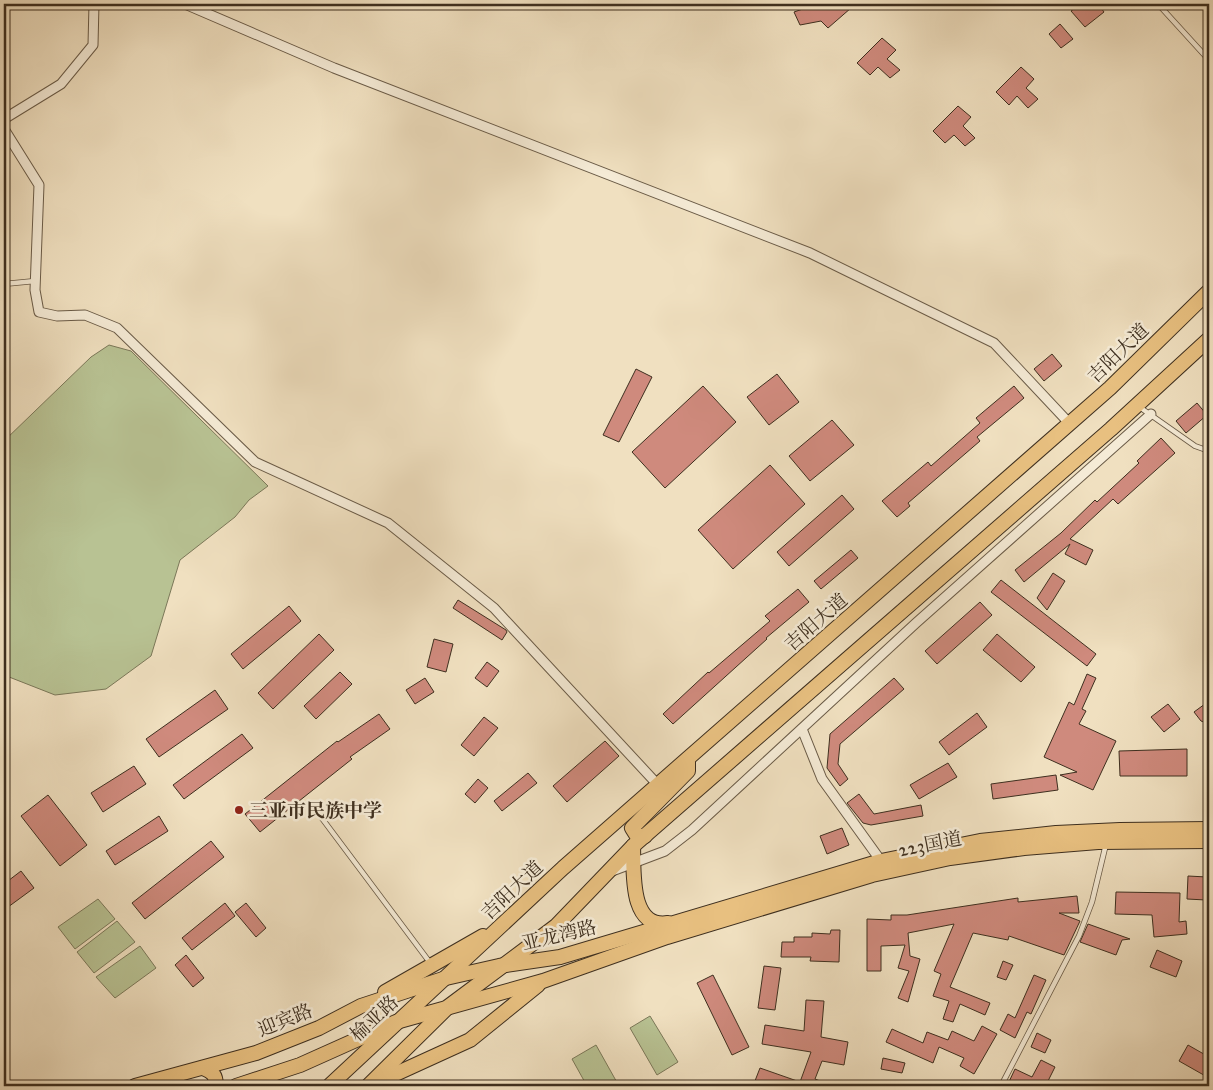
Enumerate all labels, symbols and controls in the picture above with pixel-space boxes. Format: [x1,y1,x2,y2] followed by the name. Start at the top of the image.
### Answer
[1083,318,1153,388] street label: 吉阳大道
[780,588,852,656] street label: 吉阳大道
[249,799,382,822] place label: 三亚市民族中学
[233,804,245,816] marker: 三亚市民族中学
[896,827,964,861] street label: 223国道
[476,856,548,924] street label: 吉阳大道
[519,915,599,955] street label: 亚龙湾路
[345,990,403,1046] street label: 榆亚路
[254,999,316,1041] street label: 迎宾路

